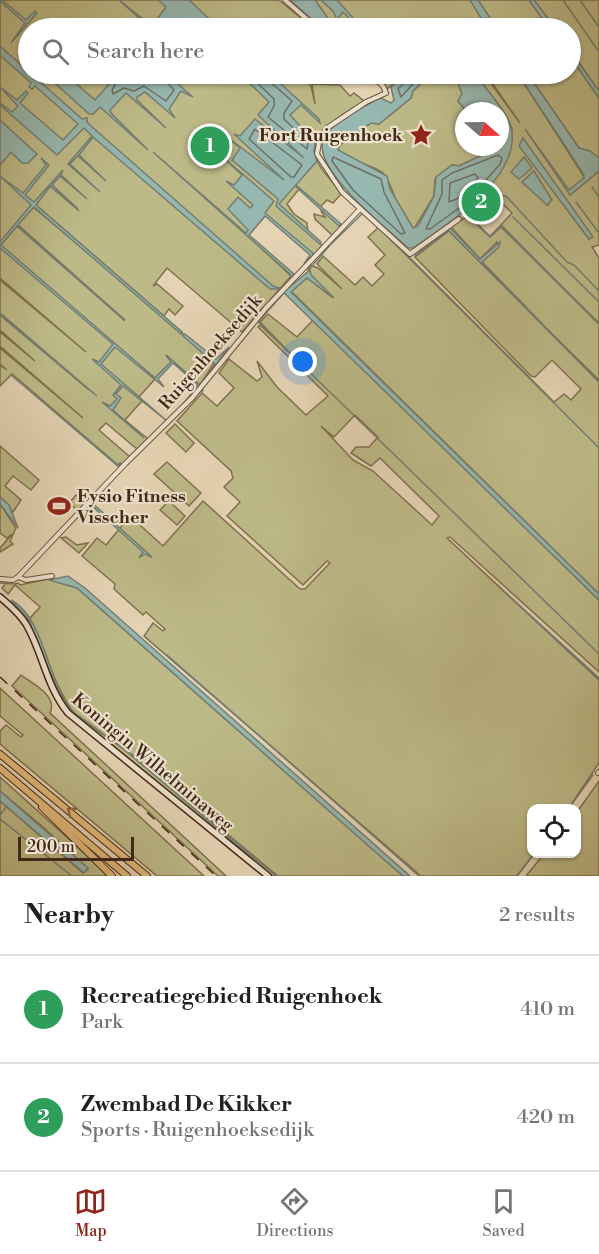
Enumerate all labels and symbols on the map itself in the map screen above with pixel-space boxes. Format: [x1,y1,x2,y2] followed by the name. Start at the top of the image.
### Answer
[455,102,509,156] north arrow
[408,122,434,148] place icon: Fort Ruigenhoek
[190,124,230,168] pin: 1
[259,124,404,147] place label: Fort Ruigenhoek
[462,180,500,224] pin: 2
[154,289,268,415] street label: Ruigenhoeksedijk
[288,347,317,376] your location
[76,485,186,529] place label: Fysio Fitness Visscher
[46,493,72,519] sports icon: Fysio Fitness Visscher
[67,688,239,837] street label: Koningin Wilhelminaweg
[66,808,77,819] one-way arrow
[18,834,134,862] scale bar

